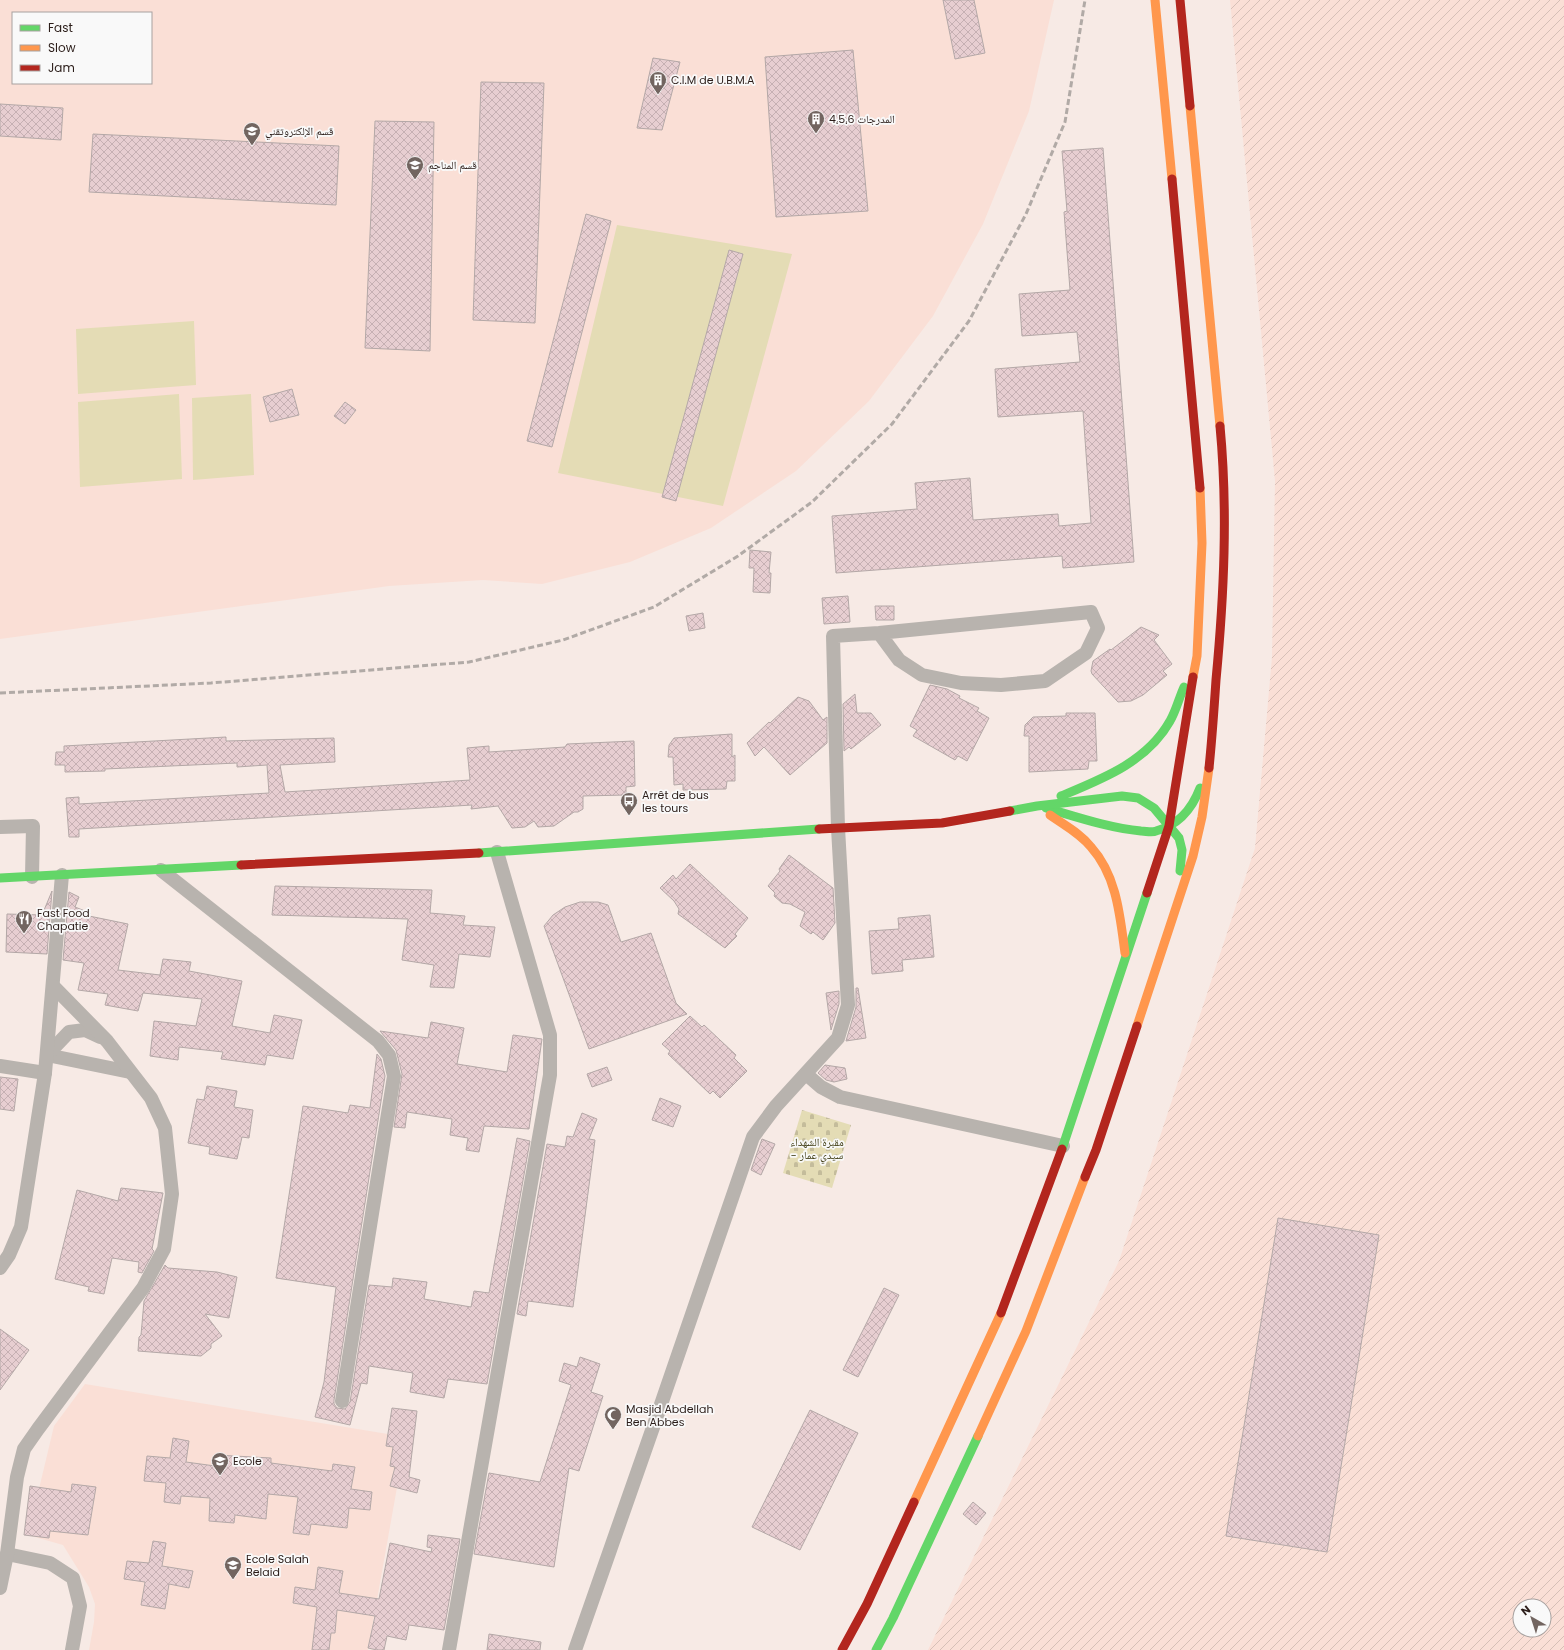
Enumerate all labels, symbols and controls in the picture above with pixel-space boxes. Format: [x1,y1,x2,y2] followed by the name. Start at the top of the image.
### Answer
[12,12,152,84] legend
[48,19,73,36] text: Fast
[48,39,76,56] text: Slow
[48,59,75,76] text: Jam
[648,70,668,95] building icon: C.I.M de U.B.M.A
[671,72,755,88] place label: C.I.M de U.B.M.A
[806,109,826,134] building icon: المدرجات 4،5،6
[829,111,895,127] place label: المدرجات 4،5،6
[242,121,262,146] school or university icon: قسم الإلكتروتقني
[265,123,334,140] place label: قسم الإلكتروتقني
[405,155,425,180] school or university icon: قسم المناجم
[428,157,477,173] place label: قسم المناجم
[642,787,709,816] place label: Arrêt de bus les tours
[619,791,639,816] bus stop icon: Arrêt de bus les tours
[37,905,90,934] place label: Fast Food Chapatie
[14,909,34,934] restaurant icon: Fast Food Chapatie
[790,1134,844,1164] park label: مقبرة الشهداء - سيدي عمار
[626,1401,713,1430] place label: Masjid Abdellah Ben Abbes
[603,1405,623,1430] mosque icon: Masjid Abdellah Ben Abbes
[210,1451,230,1476] school or university icon: Ecole
[233,1453,262,1469] place label: Ecole
[246,1551,309,1580] place label: Ecole Salah Belaid
[223,1555,243,1580] school or university icon: Ecole Salah Belaid
[1512,1598,1552,1638] north arrow
[1517,1601,1534,1619] text: N

